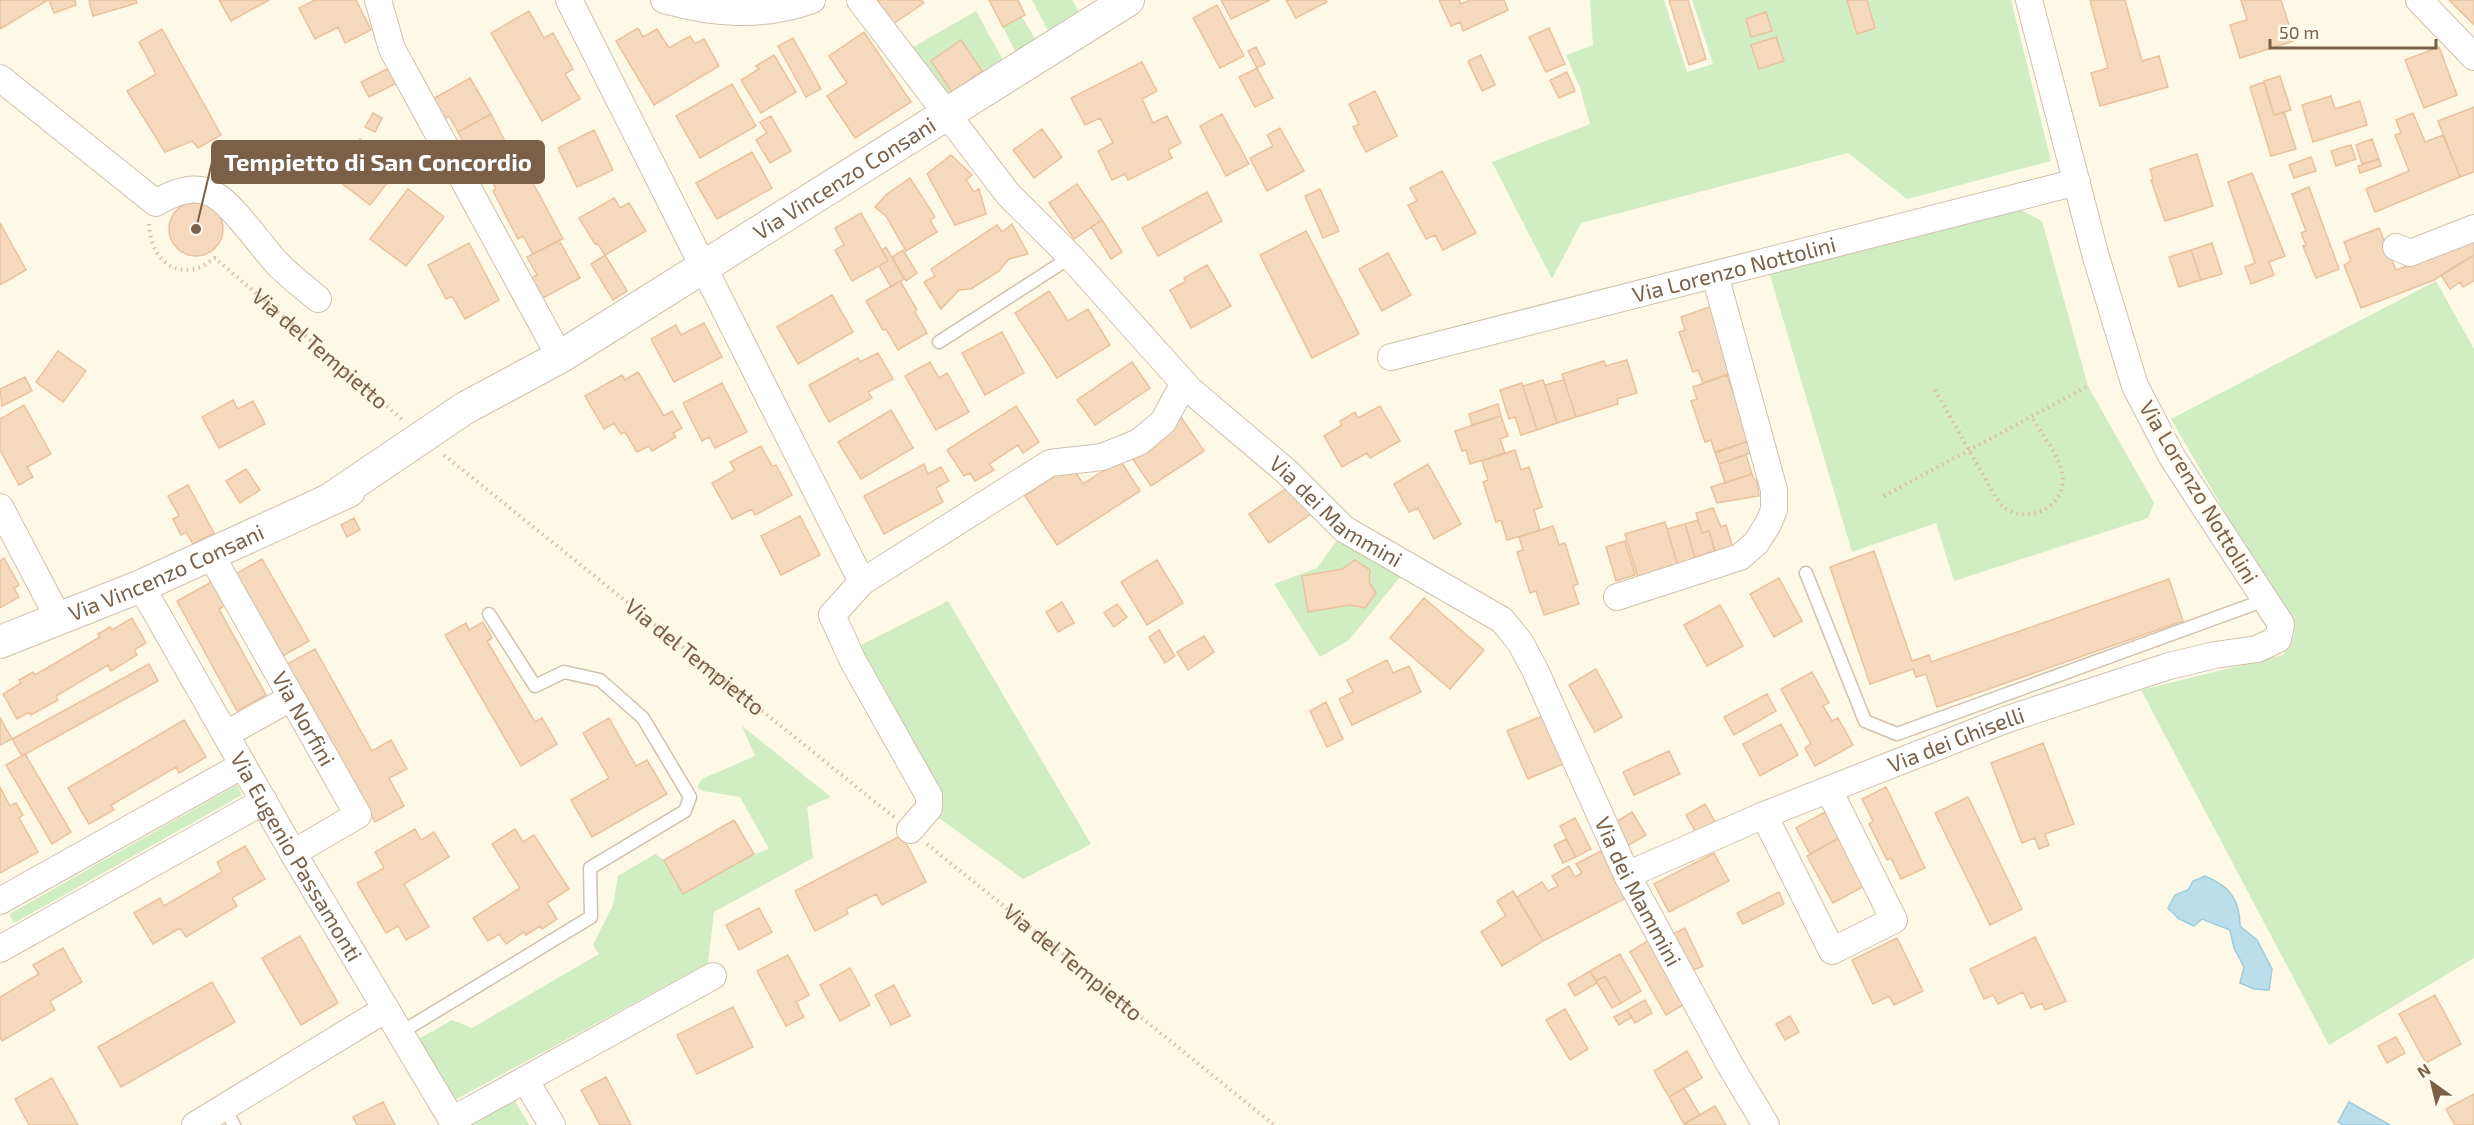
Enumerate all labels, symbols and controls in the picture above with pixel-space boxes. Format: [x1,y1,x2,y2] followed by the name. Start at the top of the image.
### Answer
[2270,12,2436,50] scale bar
[2279,21,2319,43] text: 50 m
[748,110,940,244] street label: Via Vincenzo Consani
[212,141,544,183] callout: Tempietto di San Concordio
[224,147,532,176] text: Tempietto di San Concordio
[1629,230,1838,307] street label: Via Lorenzo Nottolini
[247,282,394,414] street label: Via del Tempietto
[2135,395,2265,588] street label: Via Lorenzo Nottolini
[1265,449,1407,572] street label: Via dei Mammini
[64,518,267,626] street label: Via Vincenzo Consani
[621,592,770,720] street label: Via del Tempietto
[267,666,341,770] street label: Via Norfini
[1884,701,2027,777] street label: Via dei Ghiselli
[226,747,368,966] street label: Via Eugenio Passamonti
[1590,812,1688,970] street label: Via dei Mammini
[999,897,1149,1026] street label: Via del Tempietto
[2402,1053,2462,1113] north arrow
[2413,1059,2433,1081] text: N

